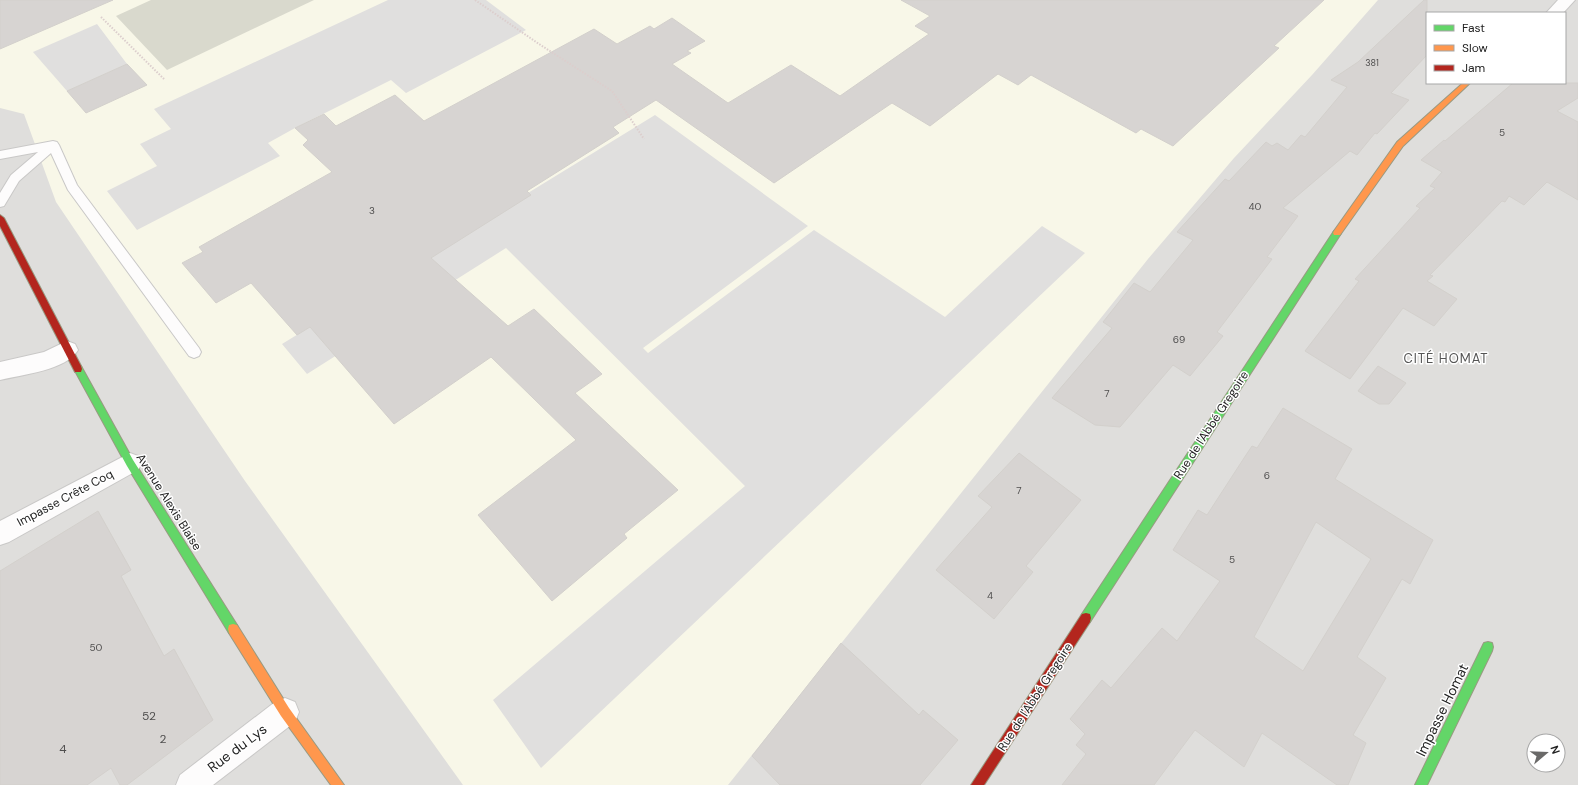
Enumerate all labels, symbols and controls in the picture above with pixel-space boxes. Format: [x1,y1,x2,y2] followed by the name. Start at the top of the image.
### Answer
[1426,12,1566,84] legend
[1462,20,1485,36] text: Fast
[1462,40,1488,56] text: Slow
[1365,57,1379,69] house number: 381
[1462,60,1485,76] text: Jam
[1499,126,1505,139] house number: 5
[1249,200,1262,213] house number: 40
[369,204,375,217] house number: 3
[1173,333,1185,346] house number: 69
[1403,349,1489,367] district label: CITÉ HOMAT
[1170,368,1252,482] street label: Rue de l'Abbé Gregoire
[1104,387,1110,400] house number: 7
[133,451,205,554] street label: Avenue Alexis Blaise
[14,466,116,530] street label: Impasse Crête Coq
[1264,469,1270,482] house number: 6
[1016,484,1022,497] house number: 7
[1229,553,1235,566] house number: 5
[987,589,993,602] house number: 4
[994,640,1076,754] street label: Rue de l'Abbé Gregoire
[90,641,103,654] house number: 50
[1412,661,1472,759] street label: Impasse Homat
[142,708,156,724] house number: 52
[204,720,270,776] street label: Rue du Lys
[160,731,167,747] house number: 2
[1526,733,1566,773] north arrow
[59,741,67,757] house number: 4
[1548,744,1563,756] text: N

